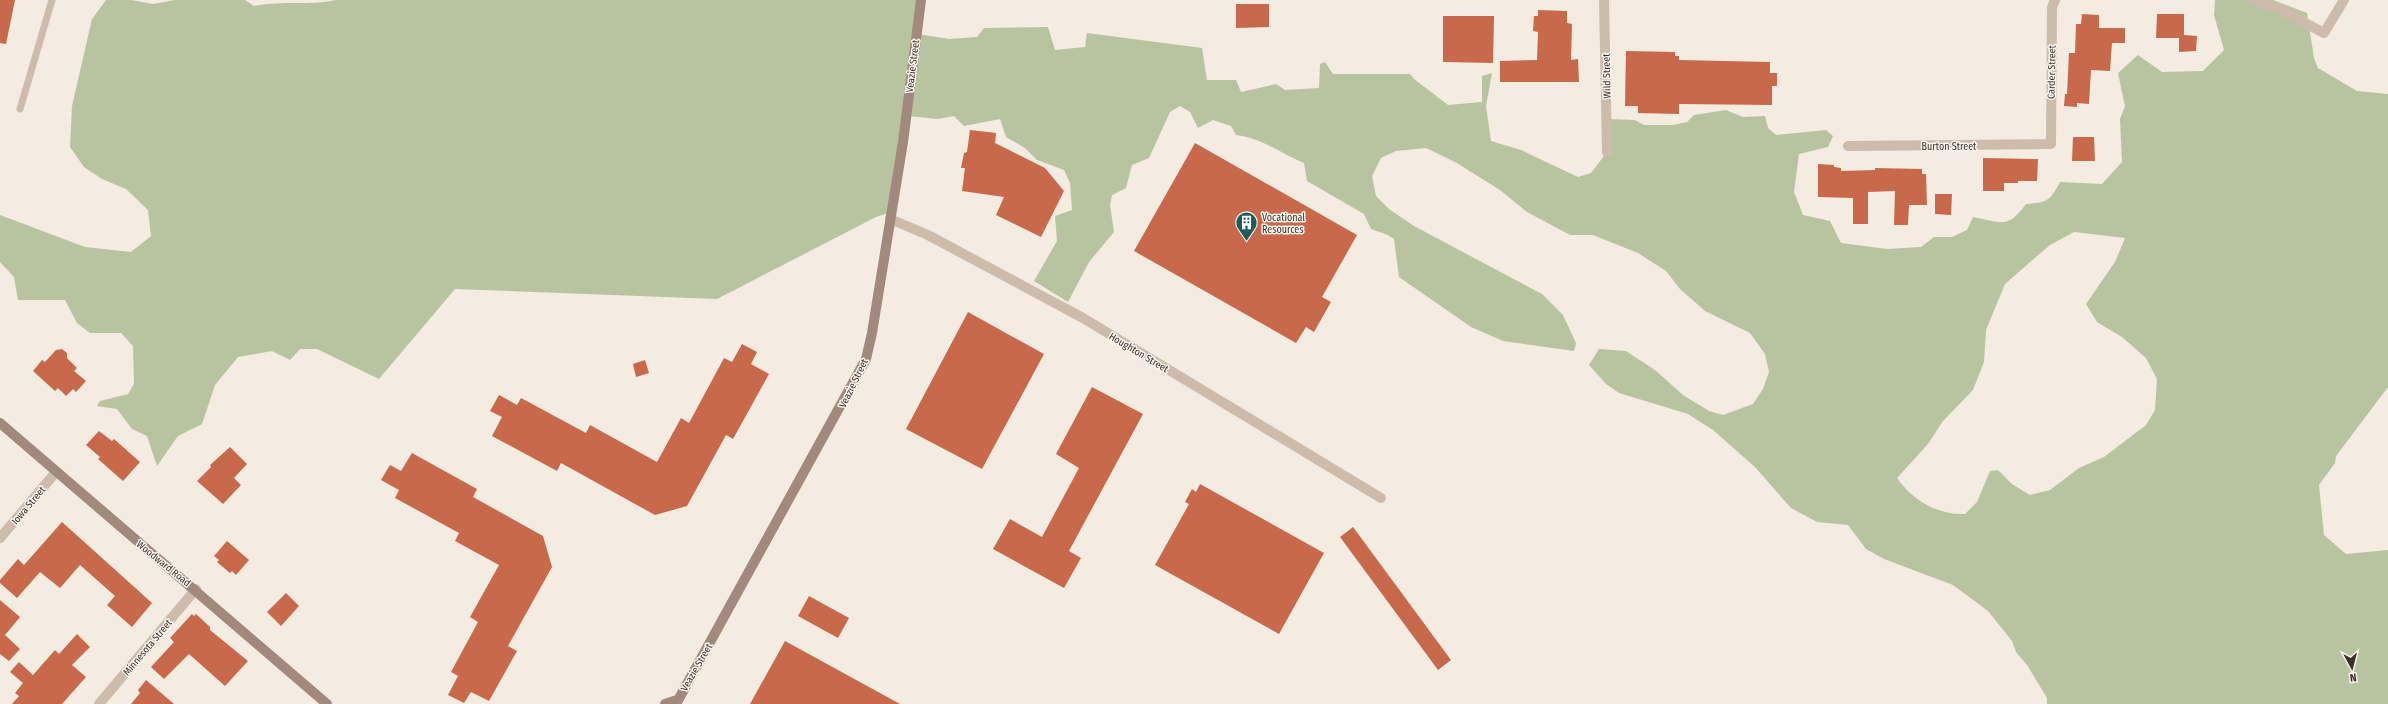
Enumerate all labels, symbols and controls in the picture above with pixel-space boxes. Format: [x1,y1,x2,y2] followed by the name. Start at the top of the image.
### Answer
[904,38,922,93] street label: Veazie Street
[2046,44,2058,99] street label: Carder Street
[1601,53,1613,99] street label: Wild Street
[1922,141,1977,153] street label: Burton Street
[1233,210,1259,243] building icon: Vocational Resources
[1262,212,1305,236] place label: Vocational Resources
[1107,330,1171,376] street label: Houghton Street
[837,356,871,410] street label: Veazie Street
[9,484,49,527] street label: Iowa Street
[134,538,193,589] street label: Woodward Road
[121,617,175,678] street label: Minnesota Street
[678,641,716,693] street label: Veazie Street
[2332,648,2372,688] north arrow
[2349,671,2357,684] text: N

